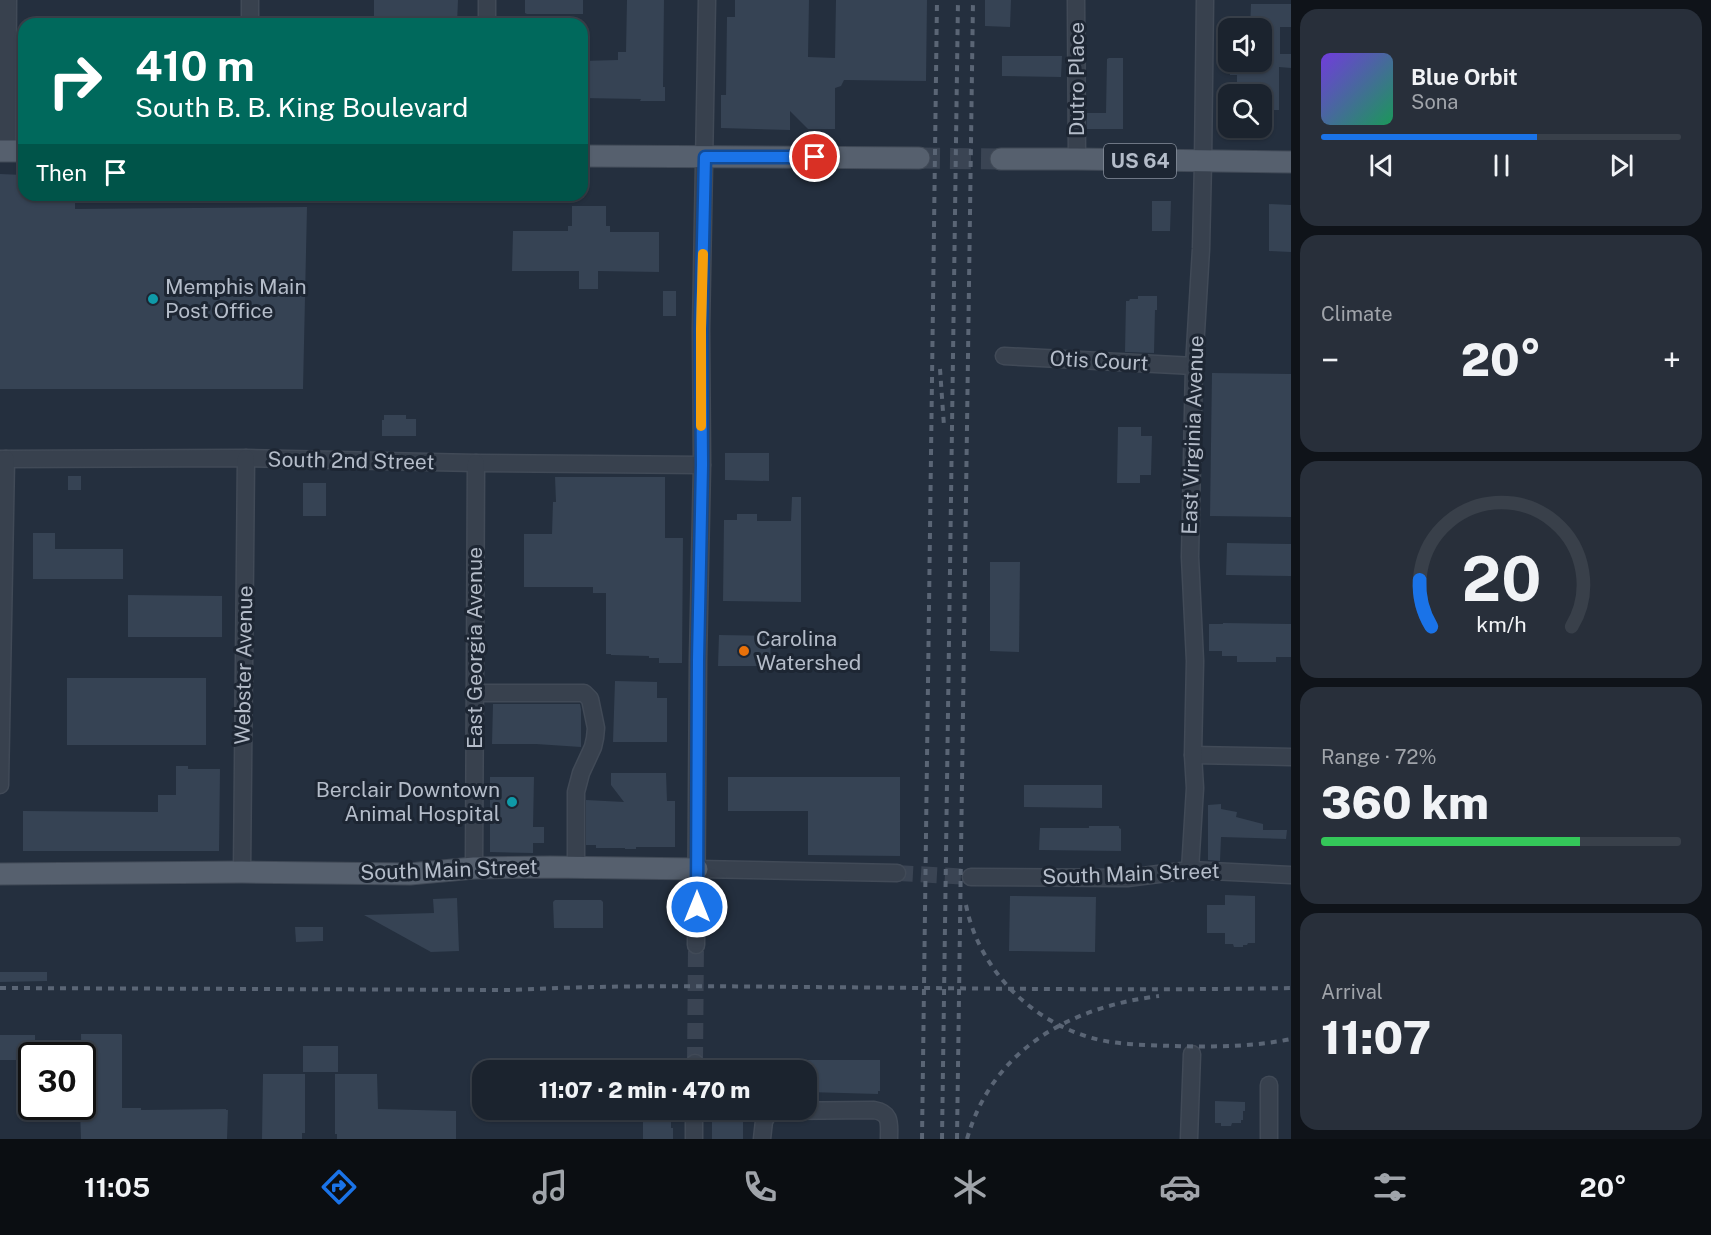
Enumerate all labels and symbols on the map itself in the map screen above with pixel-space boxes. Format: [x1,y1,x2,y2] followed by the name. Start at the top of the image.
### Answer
[1064,22,1089,136] street label: Dutro Place
[789,131,840,182] pin
[1104,144,1176,178] road number: US 64
[165,274,307,323] place label: Memphis Main Post Office
[146,292,160,306] marker: Memphis Main Post Office
[1177,335,1208,535] street label: East Virginia Avenue
[1049,345,1149,376] street label: Otis Court
[267,447,435,474] street label: South 2nd Street
[462,547,487,749] street label: East Georgia Avenue
[230,585,257,745] street label: Webster Avenue
[756,626,861,675] place label: Carolina Watershed
[737,644,751,658] marker: Carolina Watershed
[316,777,500,826] place label: Berclair Downtown Animal Hospital
[505,795,519,809] marker: Berclair Downtown Animal Hospital
[360,854,538,885] street label: South Main Street
[1042,858,1220,889] street label: South Main Street
[665,875,729,939] position arrow
[18,1042,96,1120] speed limit sign: 30

